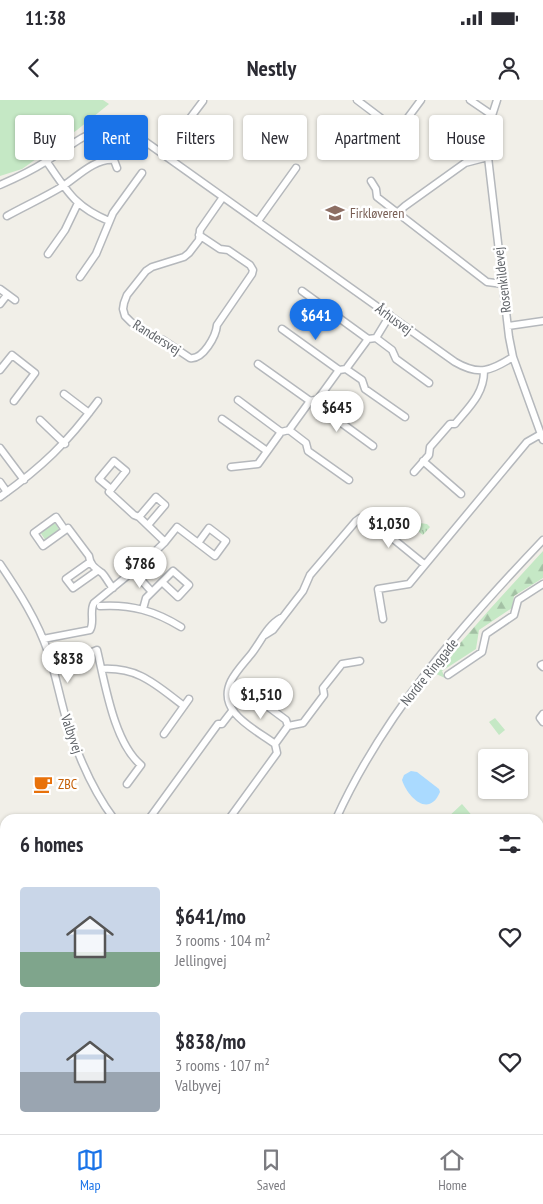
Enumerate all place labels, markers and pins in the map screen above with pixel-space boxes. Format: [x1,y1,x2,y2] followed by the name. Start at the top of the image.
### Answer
[324,202,346,224] school or university icon: Firkløveren
[350,204,404,222] place label: Firkløveren
[286,298,346,341] pin: $641
[307,390,367,433] pin: $645
[348,506,430,549] pin: $1,030
[110,546,170,589] pin: $786
[38,642,98,684] pin: $838
[220,678,302,720] pin: $1,510
[32,773,54,795] cafe icon: ZBC
[58,775,78,793] place label: ZBC

